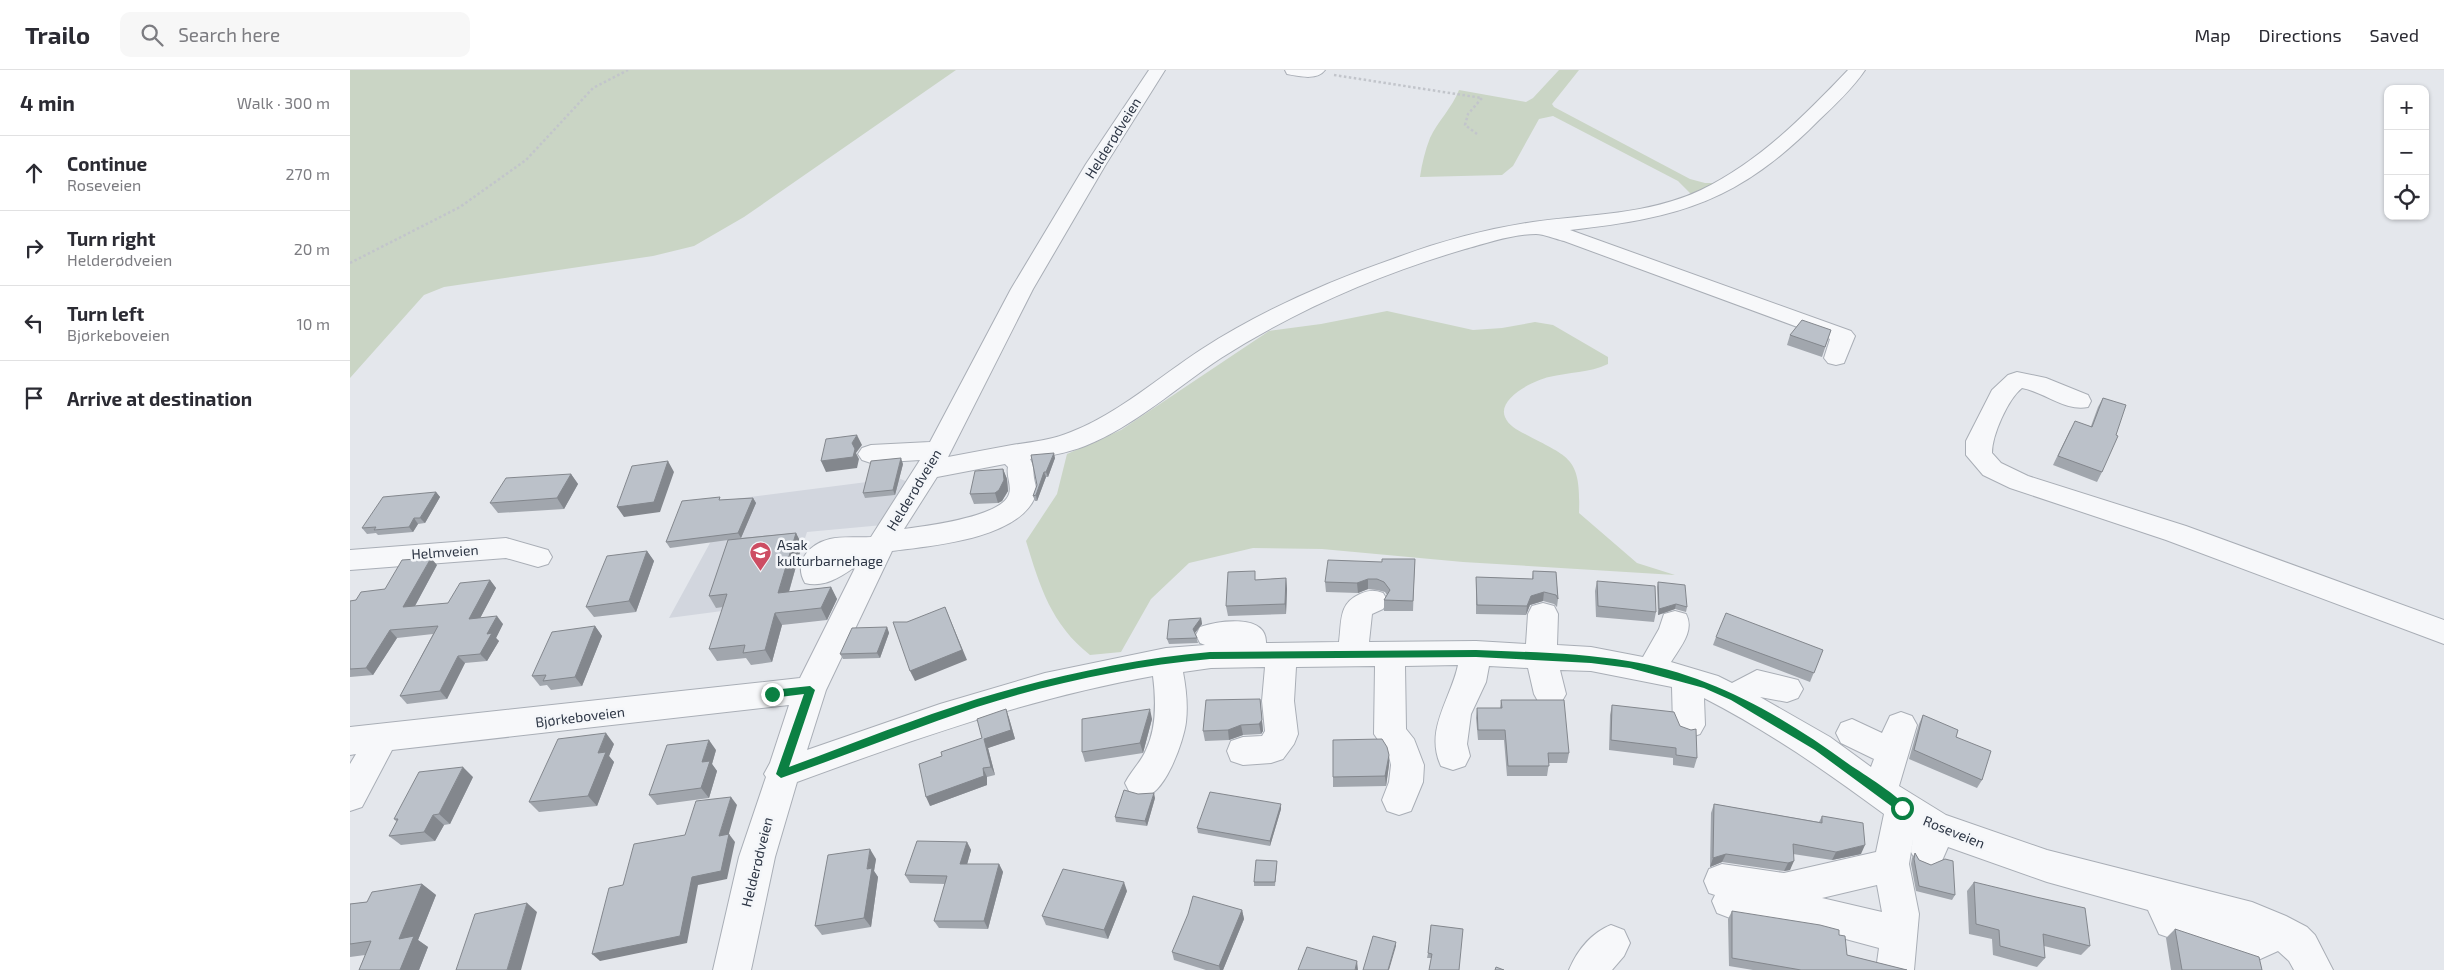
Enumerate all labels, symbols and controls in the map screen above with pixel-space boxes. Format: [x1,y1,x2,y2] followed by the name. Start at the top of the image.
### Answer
[120,12,470,57] search box
[25,20,90,49] text: Trailo
[138,21,166,49] icon: search
[178,23,280,46] text: Search here
[2194,24,2231,46] text: Map
[2259,24,2342,46] text: Directions
[2370,24,2419,46] text: Saved
[2384,85,2429,220] map controls
[2384,85,2429,130] button: +
[20,90,75,115] text: 4 min
[237,93,330,112] text: Walk · 300 m
[1081,94,1144,181] street label: Helderødveien
[2384,130,2429,175] button: −
[67,152,147,175] text: Continue
[20,159,48,187] icon: ahead
[286,164,330,183] text: 270 m
[67,175,141,194] text: Roseveien
[2384,175,2429,220] button: locate
[67,227,155,250] text: Turn right
[20,234,48,262] icon: right
[294,239,330,258] text: 20 m
[67,250,172,269] text: Helderødveien
[67,302,144,325] text: Turn left
[20,309,48,337] icon: left
[296,314,330,333] text: 10 m
[67,325,170,344] text: Bjørkeboveien
[20,384,48,412] icon: arrive
[67,387,252,410] text: Arrive at destination
[883,446,945,534] street label: Helderødveien
[777,536,883,569] place label: Asak kulturbarnehage
[411,541,479,562] street label: Helmveien
[749,541,773,572] school or university icon: Asak kulturbarnehage
[761,683,784,706] route end
[534,703,626,730] street label: Bjørkeboveien
[1891,797,1914,820] route start
[1921,811,1988,852] street label: Roseveien
[737,815,776,909] street label: Helderødveien

